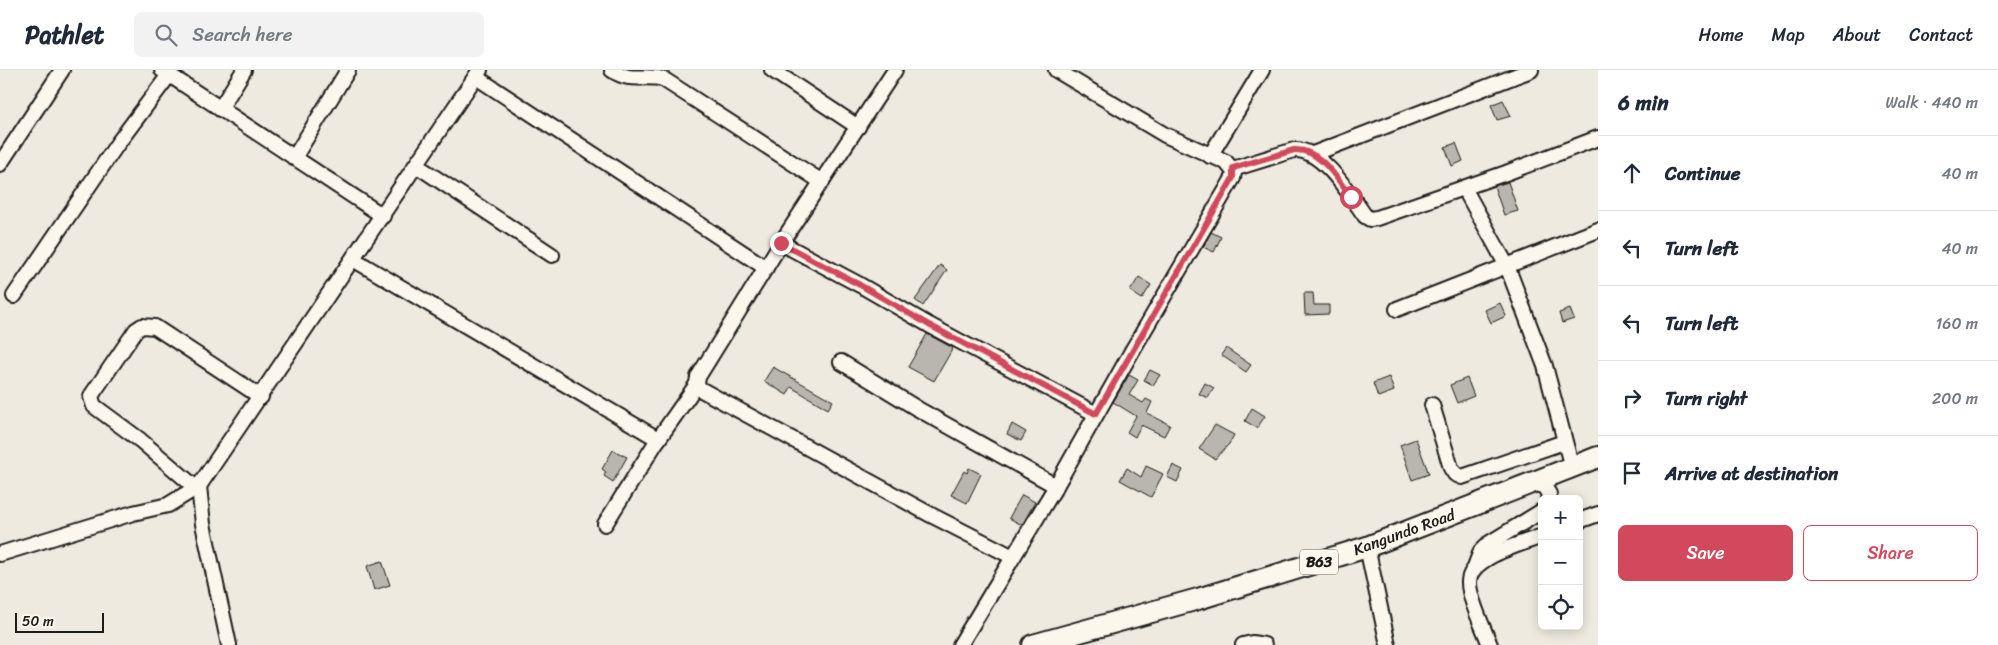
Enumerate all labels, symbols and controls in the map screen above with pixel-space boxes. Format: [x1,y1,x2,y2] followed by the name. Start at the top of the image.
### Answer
[134,12,484,57] search box
[25,14,104,56] text: Pathlet
[192,18,292,51] text: Search here
[1699,19,1744,51] text: Home
[1772,19,1805,51] text: Map
[1833,19,1881,51] text: About
[1909,19,1973,51] text: Contact
[152,21,180,49] icon: search
[1618,84,1669,122] text: 6 min
[1885,88,1978,117] text: Walk · 440 m
[1665,157,1741,190] text: Continue
[1618,159,1646,187] icon: ahead
[1941,159,1978,188] text: 40 m
[1340,186,1363,209] route start
[770,232,793,255] route end
[1665,232,1738,265] text: Turn left
[1618,234,1646,262] icon: left
[1941,234,1978,263] text: 40 m
[1665,307,1738,340] text: Turn left
[1618,309,1646,337] icon: left
[1935,309,1978,338] text: 160 m
[1665,382,1747,415] text: Turn right
[1618,384,1646,412] icon: right
[1932,384,1978,413] text: 200 m
[1665,457,1838,490] text: Arrive at destination
[1618,459,1646,487] icon: arrive
[1538,495,1583,630] map controls
[1538,495,1583,540] button: +
[1349,500,1460,564] street label: Kangundo Road
[1618,525,1793,581] button: Save
[1803,525,1978,581] button: Share
[1538,540,1583,585] button: −
[1300,550,1338,574] road number: B63
[1538,585,1583,630] button: locate
[22,609,54,634] text: 50 m
[15,610,104,633] scale bar

